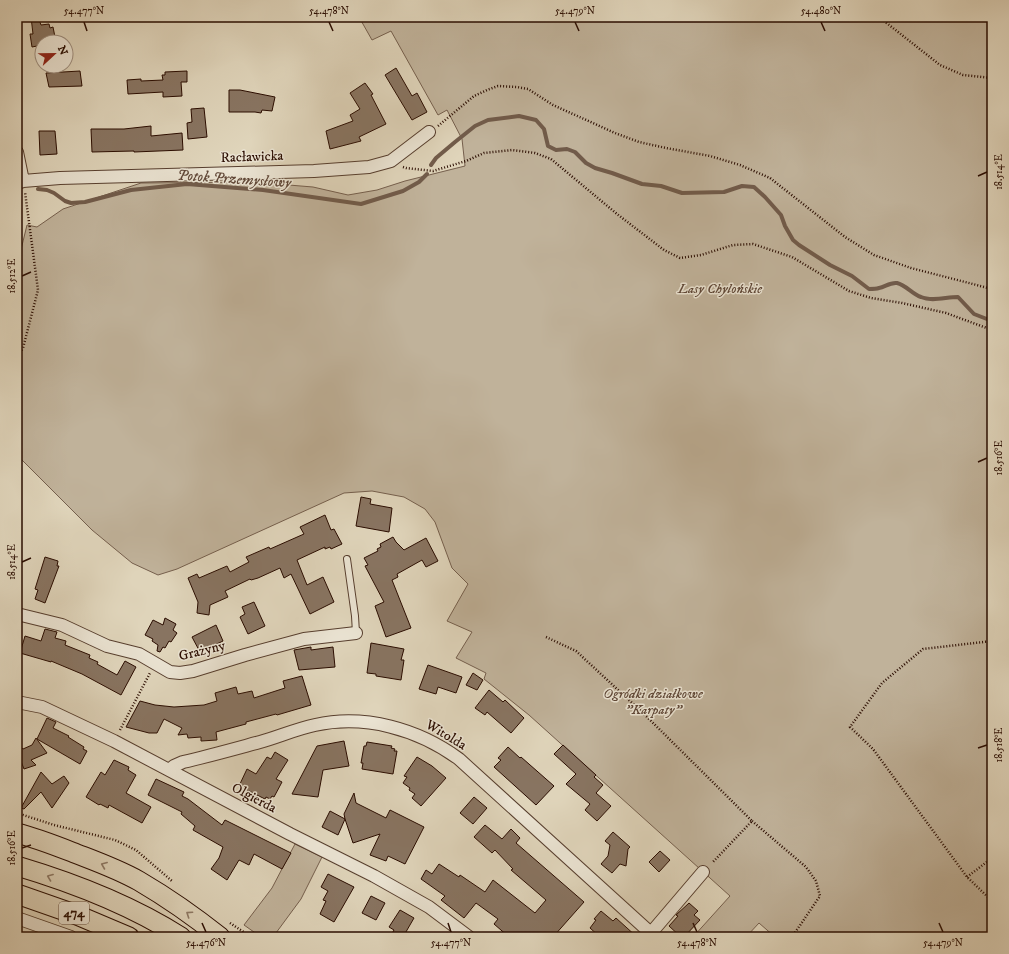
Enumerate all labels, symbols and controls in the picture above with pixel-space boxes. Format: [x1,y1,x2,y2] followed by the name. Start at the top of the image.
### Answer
[64,5,104,17] text: 54.477°N
[309,5,349,17] text: 54.478°N
[555,5,595,17] text: 54.479°N
[801,5,841,17] text: 54.480°N
[34,34,74,74] north arrow
[54,44,71,57] text: N
[220,147,284,167] street label: Racławicka
[993,154,1005,190] text: 18.514°E
[176,166,293,193] water label: Potok Przemysłowy
[6,259,18,293] text: 18.512°E
[677,280,763,298] park label: Lasy Chylońskie
[993,440,1005,476] text: 18.516°E
[6,544,18,580] text: 18.514°E
[177,636,228,665] street label: Grażyny
[603,685,704,719] park label: Ogródki działkowe "Karpaty"
[421,715,470,754] street label: Witolda
[993,728,1005,762] text: 18.518°E
[228,779,280,817] street label: Olgierda
[6,830,18,866] text: 18.516°E
[100,861,107,869] one-way arrow
[46,873,53,881] one-way arrow
[59,902,89,924] road number: 474
[186,911,193,918] one-way arrow
[186,937,226,949] text: 54.476°N
[431,937,471,949] text: 54.477°N
[677,937,717,949] text: 54.478°N
[923,937,963,949] text: 54.479°N

